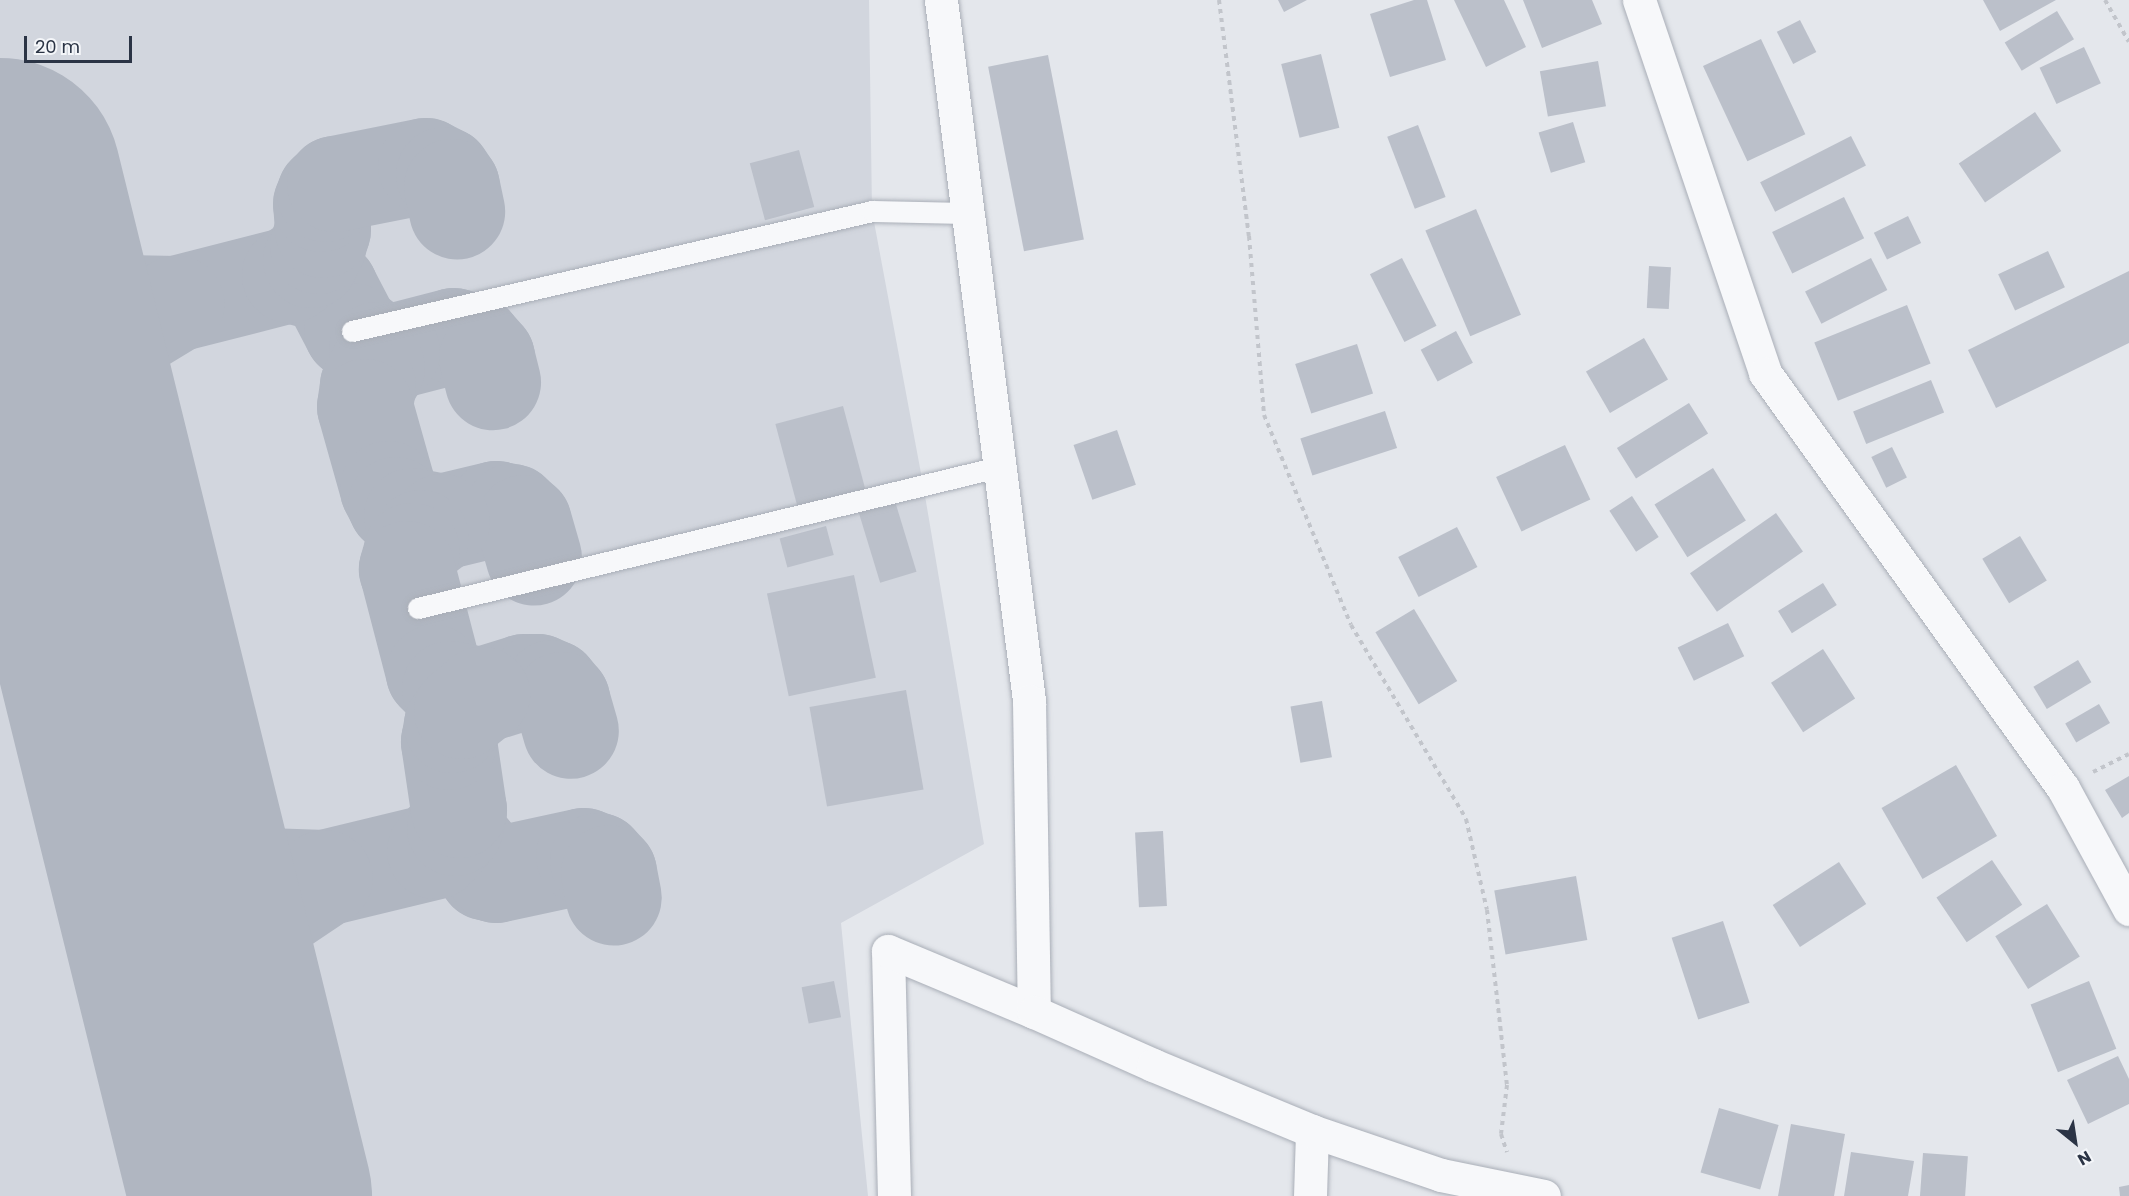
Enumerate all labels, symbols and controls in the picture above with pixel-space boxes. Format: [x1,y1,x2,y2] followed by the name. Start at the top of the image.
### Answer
[27,24,135,62] scale bar
[35,34,80,59] text: 20 m
[2045,1112,2105,1172] north arrow
[2073,1145,2095,1171] text: N

